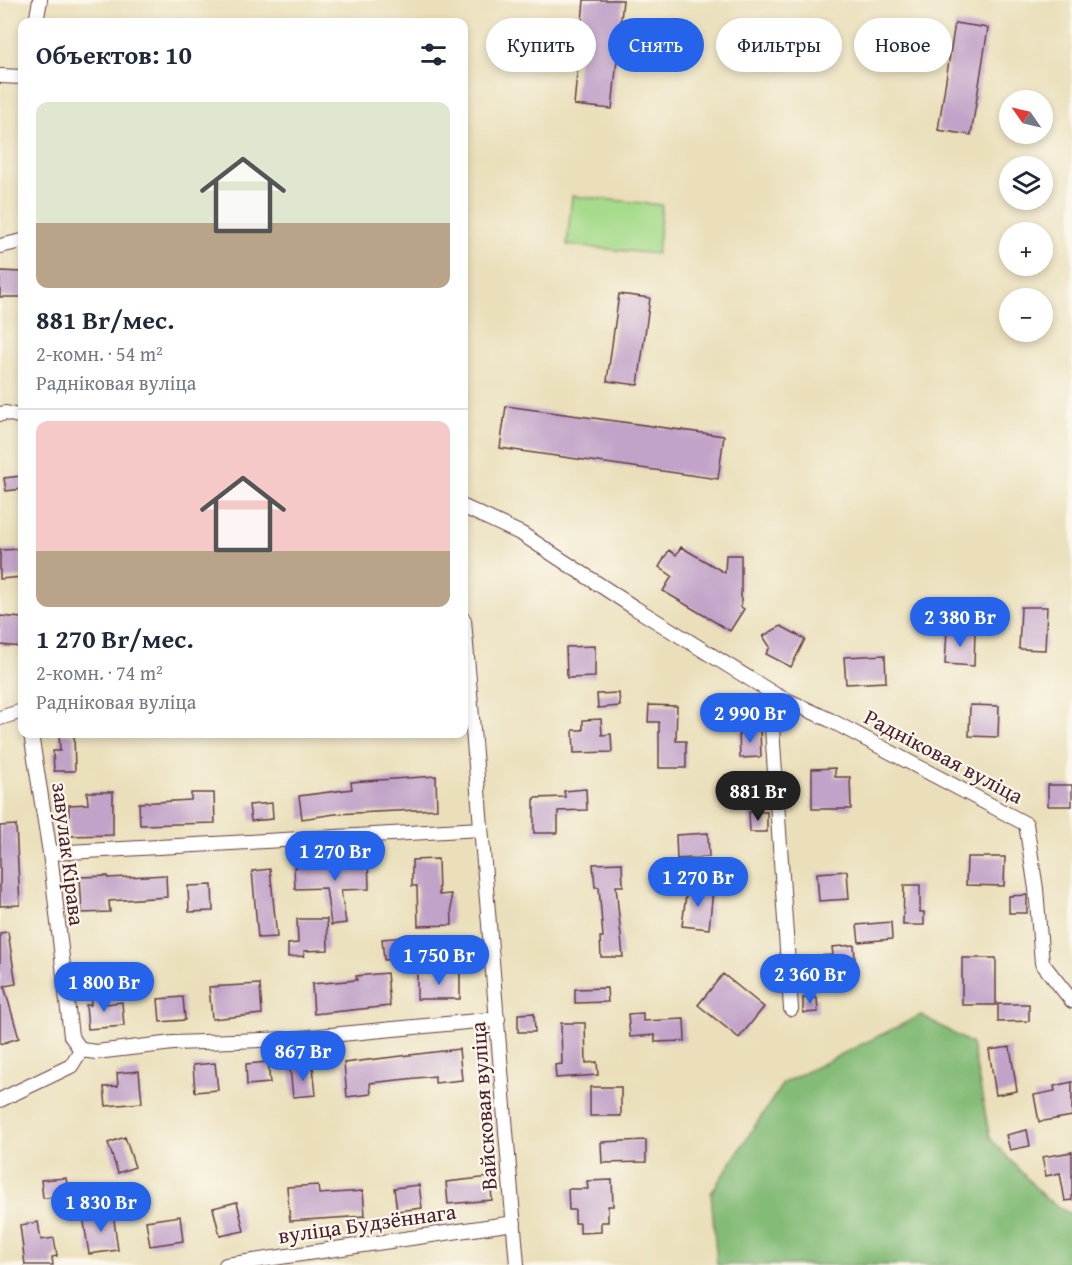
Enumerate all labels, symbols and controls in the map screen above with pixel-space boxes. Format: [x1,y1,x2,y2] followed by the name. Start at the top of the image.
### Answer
[486,18,596,72] chip: Купить
[608,18,704,72] chip: Снять
[716,18,842,72] chip: Фильтры
[854,18,952,72] chip: Новое
[36,35,192,74] text: Объектов: 10
[417,38,450,71] icon: filters
[999,90,1053,144] north arrow
[999,90,1053,342] map controls
[189,141,297,249] icon: home
[999,156,1053,210] button: layers
[999,222,1053,276] button: +
[999,288,1053,342] button: −
[36,300,174,339] text: 881 Br/мес.
[36,339,163,368] text: 2-комн. · 54 m²
[36,368,196,397] text: Радніковая вуліца
[189,460,297,568] icon: home
[898,597,1022,648] pin: 2 380 Br
[924,602,996,631] text: 2 380 Br
[36,619,194,658] text: 1 270 Br/мес.
[36,658,163,687] text: 2-комн. · 74 m²
[36,687,196,716] text: Радніковая вуліца
[688,693,812,744] pin: 2 990 Br
[714,698,786,727] text: 2 990 Br
[859,700,1030,812] street label: Радніковая вуліца
[709,771,807,822] pin: 881 Br
[729,776,787,805] text: 881 Br
[44,781,94,928] street label: завулак Кірава
[273,831,397,882] pin: 1 270 Br
[299,836,371,865] text: 1 270 Br
[636,857,760,908] pin: 1 270 Br
[662,862,734,891] text: 1 270 Br
[377,935,501,986] pin: 1 750 Br
[403,940,475,969] text: 1 750 Br
[748,954,872,1005] pin: 2 360 Br
[774,959,846,988] text: 2 360 Br
[42,962,166,1013] pin: 1 800 Br
[68,967,140,996] text: 1 800 Br
[461,1020,505,1191] street label: Вайсковая вуліца
[254,1031,352,1082] pin: 867 Br
[274,1036,332,1065] text: 867 Br
[39,1182,163,1233] pin: 1 830 Br
[65,1187,137,1216] text: 1 830 Br
[276,1195,459,1251] street label: вуліца Будзённага

